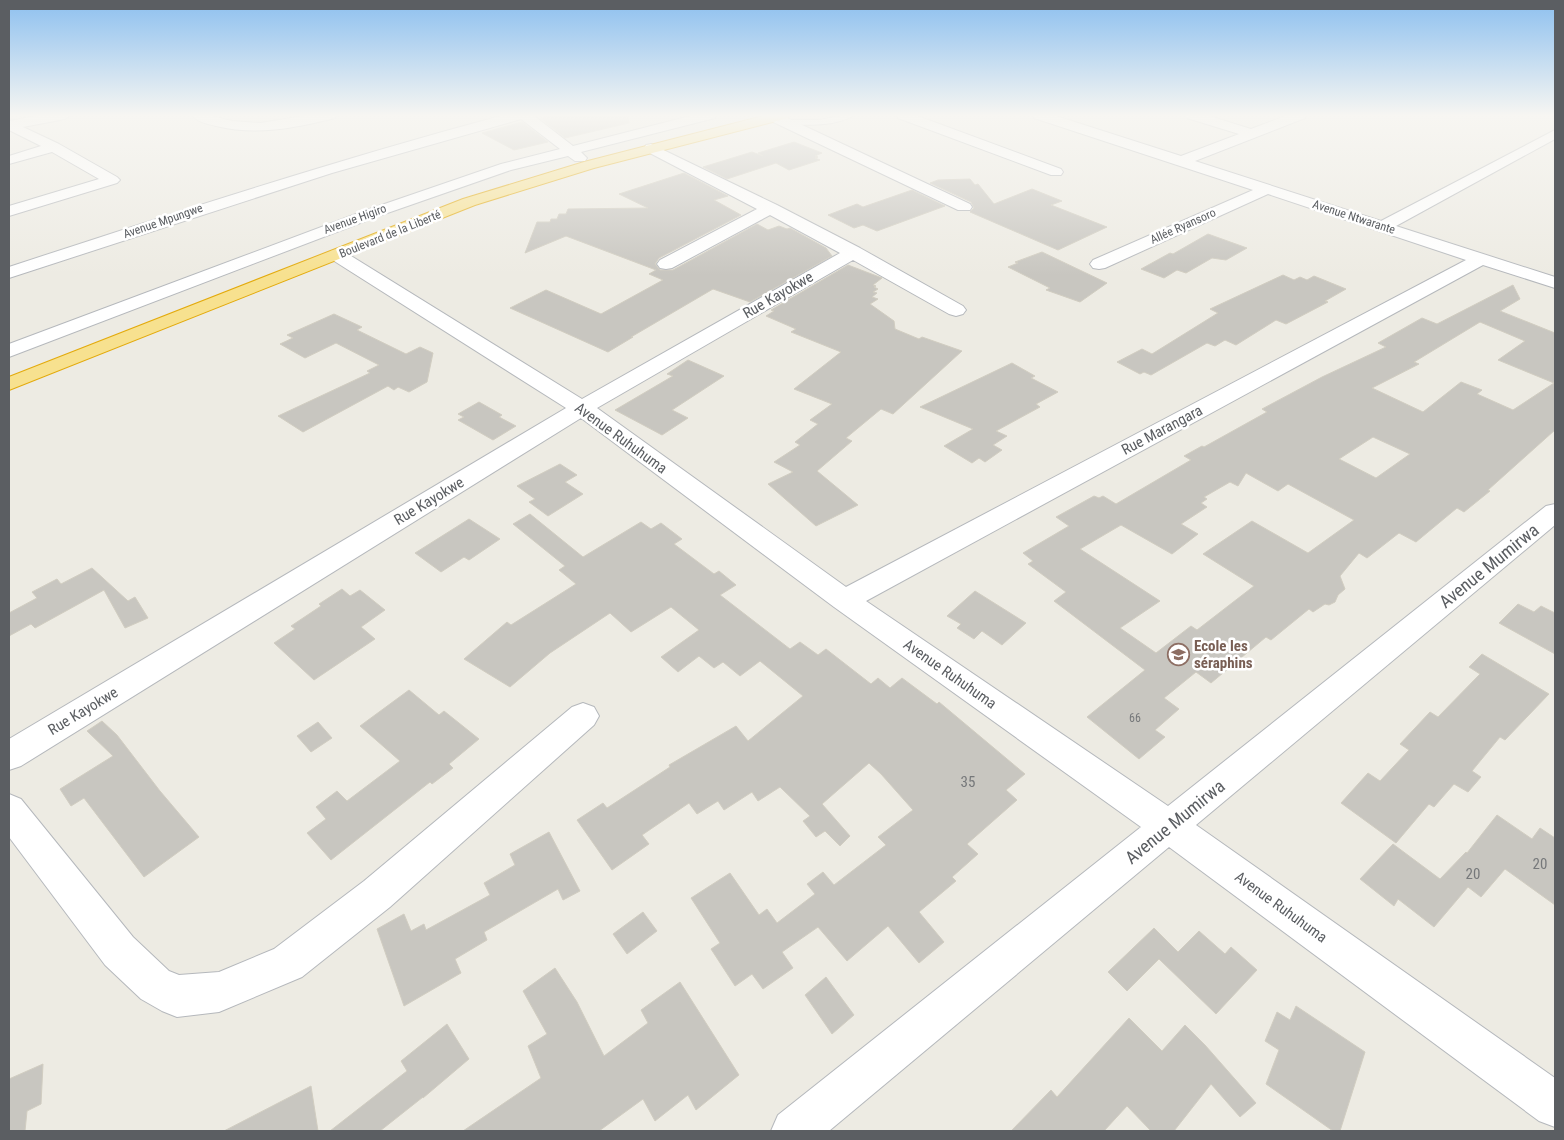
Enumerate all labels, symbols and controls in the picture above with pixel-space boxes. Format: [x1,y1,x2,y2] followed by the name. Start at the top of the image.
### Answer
[1311,197,1397,237] street label: Avenue Ntwarante
[121,201,205,241] street label: Avenue Mpungwe
[322,201,388,237] street label: Avenue Higiro
[1148,205,1218,247] street label: Allée Ryansoro
[337,207,443,261] street label: Boulevard de la Liberté
[740,268,816,322] street label: Rue Kayokwe
[571,399,671,477] street label: Avenue Ruhuhuma
[1118,401,1206,459] street label: Rue Marangara
[391,473,467,529] street label: Rue Kayokwe
[1435,519,1543,612] street label: Avenue Mumirwa
[900,635,1000,713] street label: Avenue Ruhuhuma
[1194,637,1253,672] place label: Ecole les séraphins
[1166,643,1190,667] school or university icon: Ecole les séraphins
[45,683,121,739] street label: Rue Kayokwe
[1129,711,1141,725] house number: 66
[961,773,975,791] house number: 35
[1121,775,1229,868] street label: Avenue Mumirwa
[1533,855,1547,873] house number: 20
[1466,865,1480,883] house number: 20
[1231,868,1331,946] street label: Avenue Ruhuhuma

